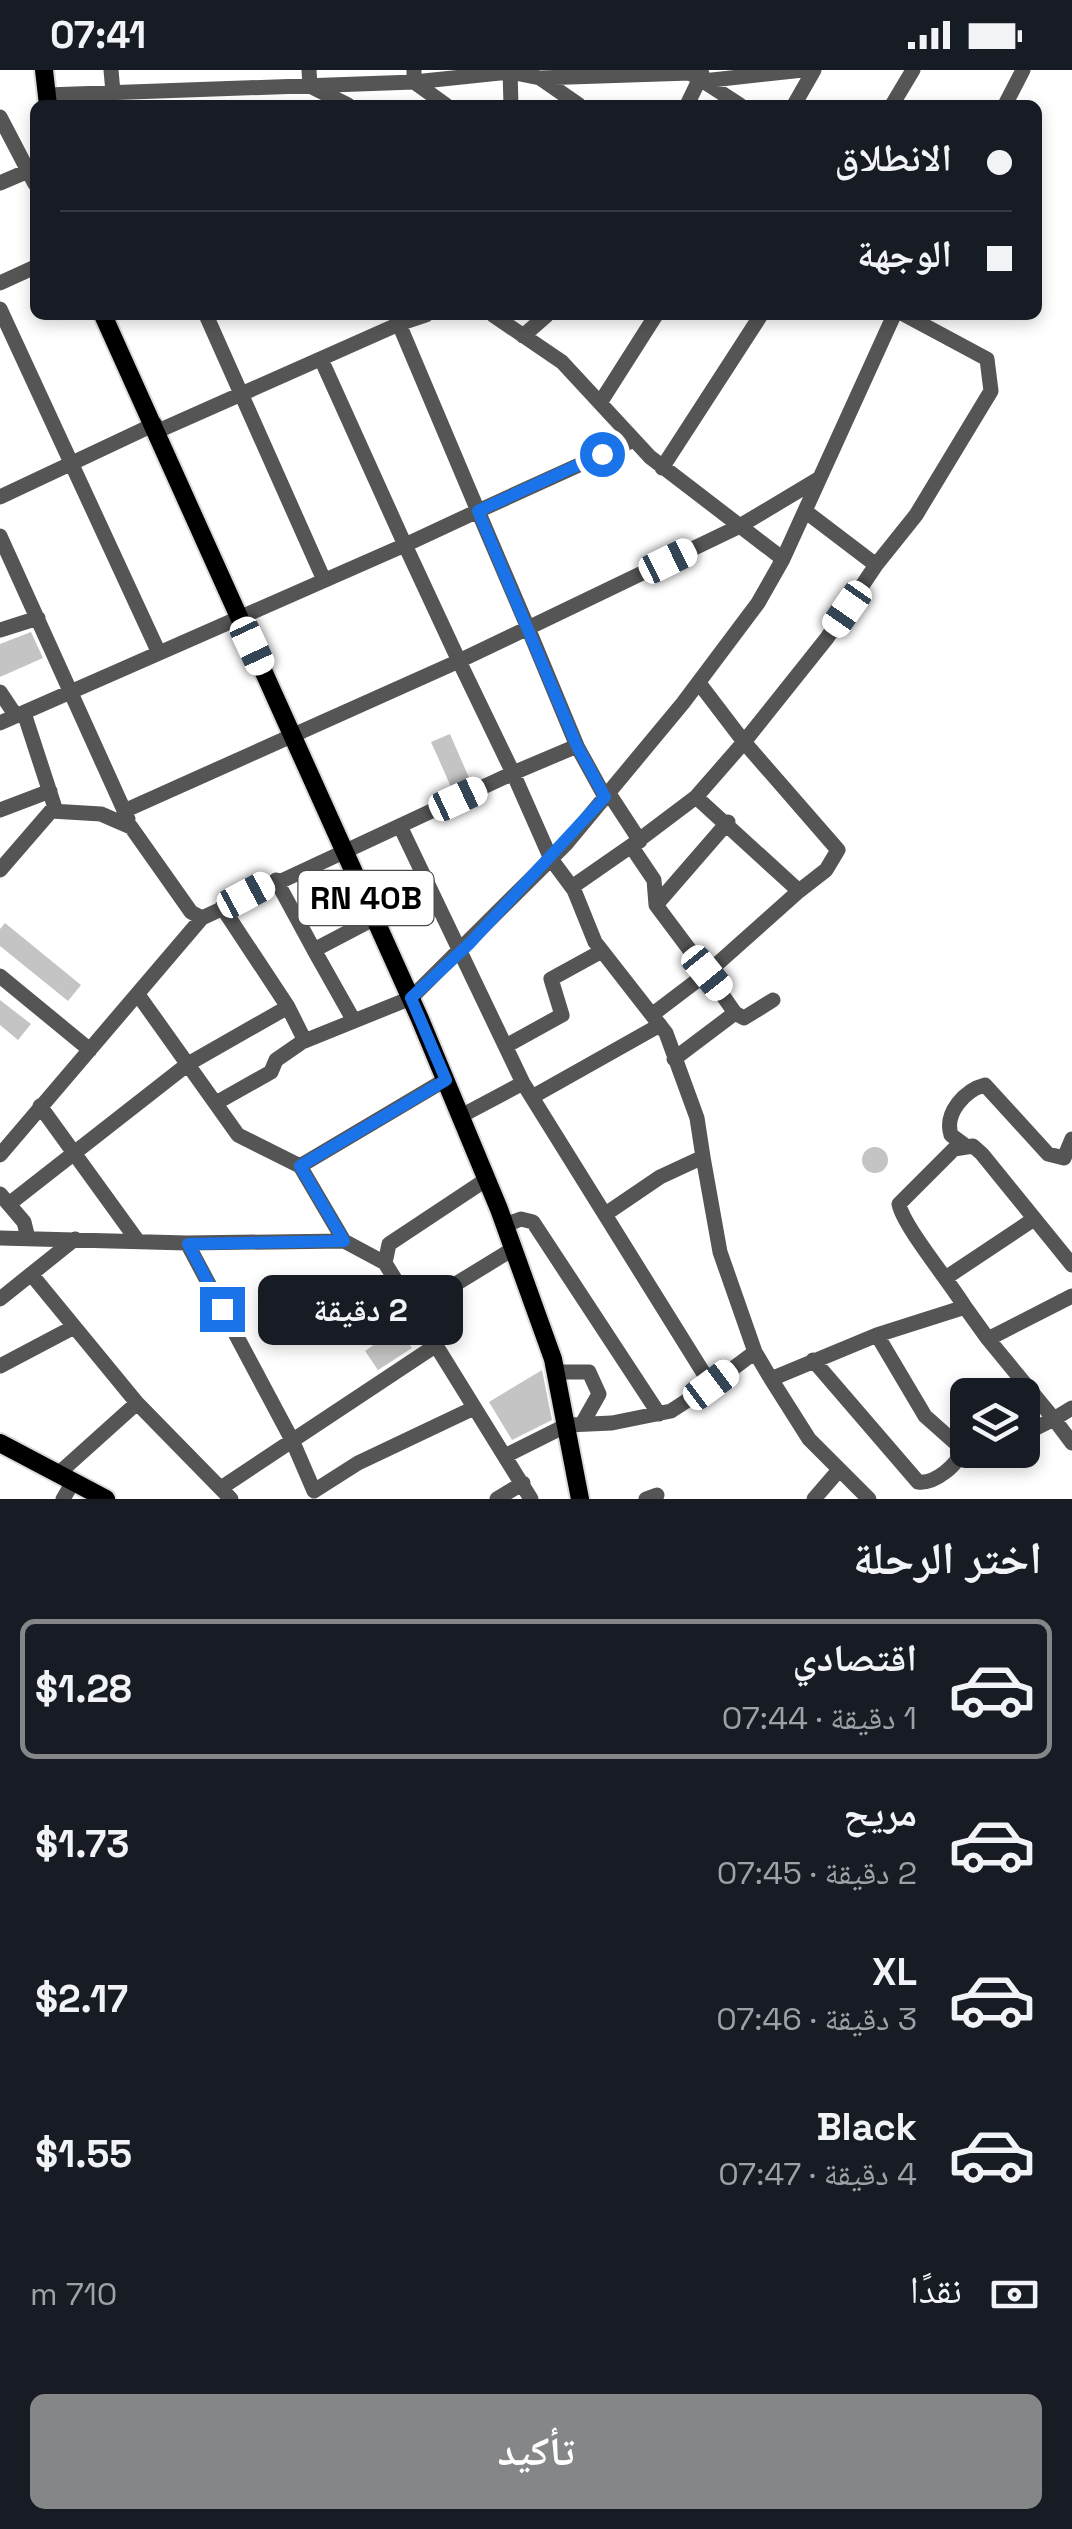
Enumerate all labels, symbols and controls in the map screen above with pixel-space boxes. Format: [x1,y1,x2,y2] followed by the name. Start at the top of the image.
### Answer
[50,11,146,59] text: 07:41
[834,134,952,182] text: الانطلاق
[857,230,952,278] text: الوجهة
[580,432,625,477] route start
[634,534,702,588] car
[818,576,876,642] car
[226,612,278,680] car
[424,773,492,825] car
[212,868,280,922] car
[298,871,434,925] road number: RN 40B
[676,940,738,1006] car
[257,1274,462,1344] callout: 2 دقيقة
[200,1287,245,1332] route end
[313,1290,408,1330] text: 2 دقيقة
[678,1355,744,1415] car
[950,1378,1040,1468] map controls
[950,1378,1040,1468] button: layers
[853,1530,1042,1587] text: اختر الرحلة
[793,1634,917,1682] text: اقتصادي
[947,1644,1037,1734] icon: car
[35,1665,132,1713] text: $1.28
[722,1698,917,1738] text: 1 دقيقة · 07:44
[843,1789,917,1837] text: مريح
[947,1799,1037,1889] icon: car
[35,1820,129,1868] text: $1.73
[717,1853,917,1893] text: 2 دقيقة · 07:45
[872,1948,917,1996] text: XL
[947,1954,1037,2044] icon: car
[35,1975,128,2023] text: $2.17
[716,1999,917,2039] text: 3 دقيقة · 07:46
[816,2103,917,2151] text: Black
[947,2109,1037,2199] icon: car
[35,2130,132,2178] text: $1.55
[718,2154,917,2194] text: 4 دقيقة · 07:47
[910,2266,962,2314] text: نقدًا
[987,2267,1042,2322] icon: cash
[30,2274,117,2314] text: 710 m
[30,2394,1042,2509] button: تأكيد

